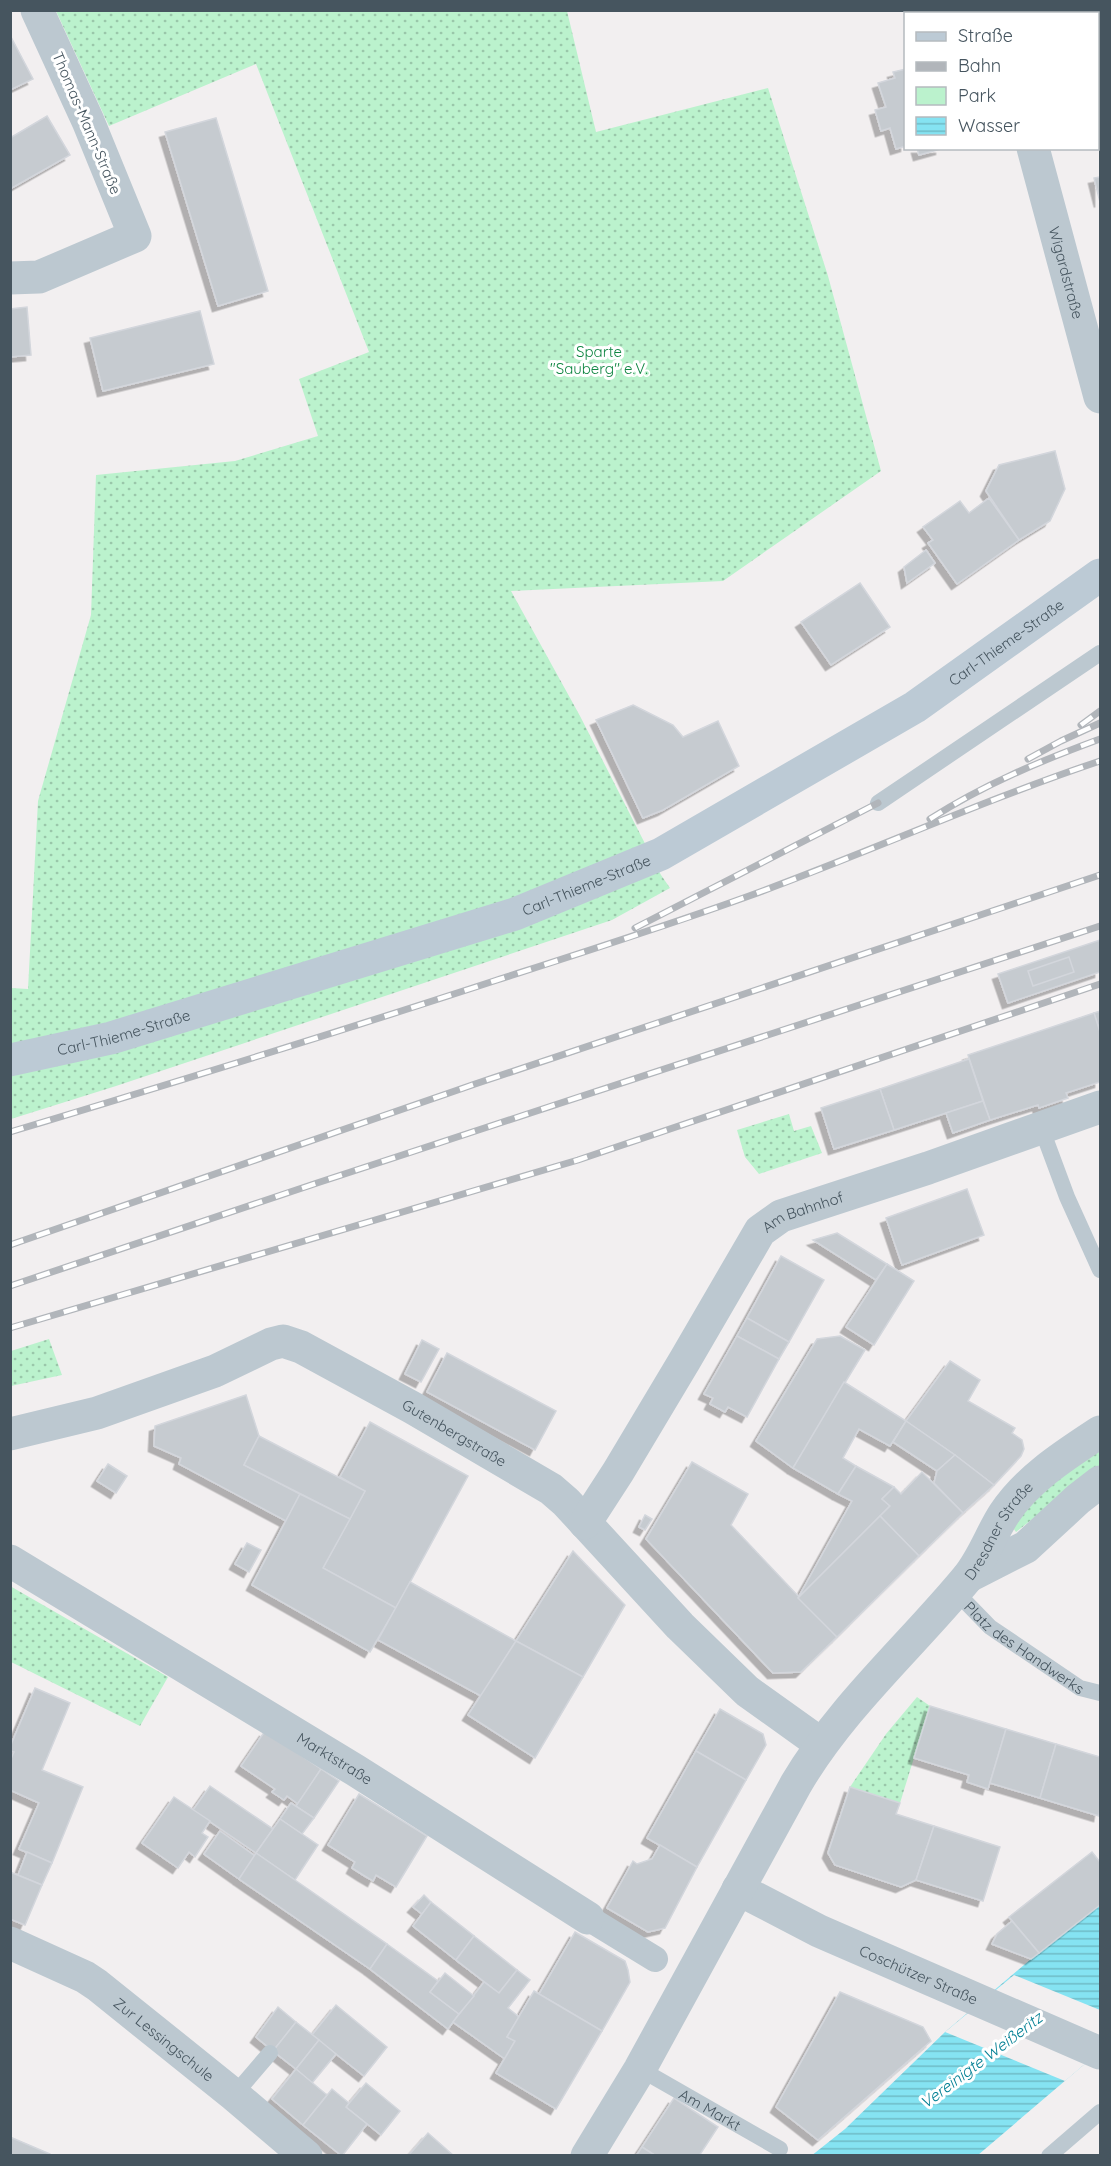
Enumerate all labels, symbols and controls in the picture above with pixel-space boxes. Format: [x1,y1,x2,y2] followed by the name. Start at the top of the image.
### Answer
[904,12,1099,150] legend
[958,24,1013,47] text: Straße
[48,49,126,197] street label: Thomas-Mann-Straße
[958,54,1001,77] text: Bahn
[958,84,996,107] text: Park
[958,114,1020,137] text: Wasser
[1045,224,1088,321] street label: Wigardstraße
[550,342,648,378] park label: Sparte "Sauberg" e.V.
[945,595,1067,690] street label: Carl-Thieme-Straße
[519,850,653,920] street label: Carl-Thieme-Straße
[55,1005,192,1059] street label: Carl-Thieme-Straße
[758,1187,846,1236] street label: Am Bahnhof
[399,1395,510,1470] street label: Gutenbergstraße
[960,1477,1036,1584] street label: Dresdner Straße
[960,1597,1088,1698] street label: Platz des Handwerks
[294,1728,376,1788] street label: Marktstraße
[857,1940,981,2008] street label: Coschützer Straße
[110,1993,218,2085] street label: Zur Lessingschule
[916,2007,1047,2113] water label: Vereinigte Weißeritz
[676,2084,745,2134] street label: Am Markt

